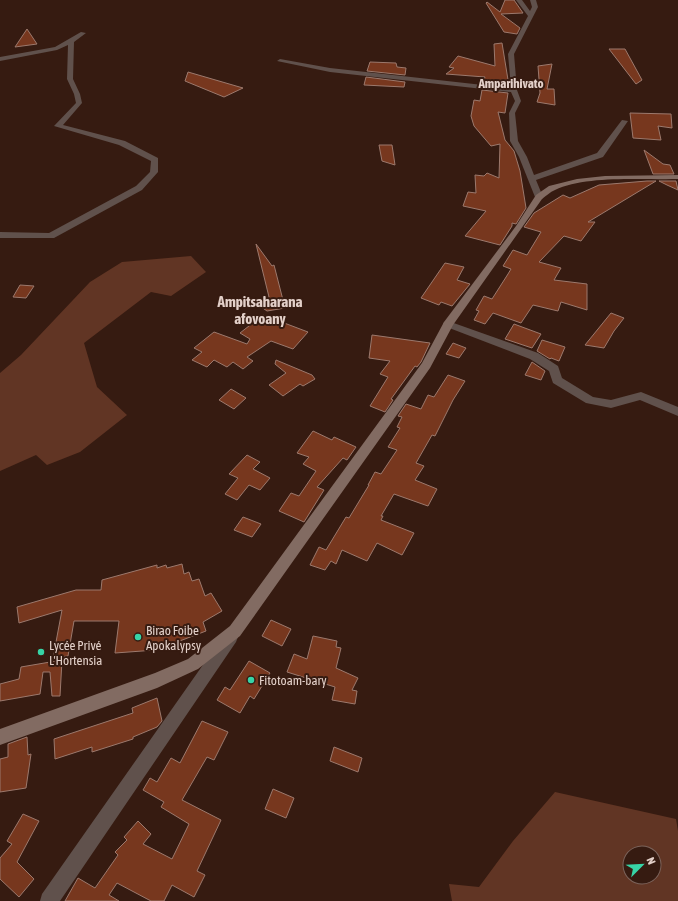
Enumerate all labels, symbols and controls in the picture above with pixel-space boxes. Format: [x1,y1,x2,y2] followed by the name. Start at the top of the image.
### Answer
[477,76,544,91] district label: Amparihivato
[217,293,302,327] district label: Ampitsaharana afovoany
[146,623,202,653] place label: Birao Foibe Apokalypsy
[133,632,143,642] marker: Birao Foibe Apokalypsy
[49,638,102,668] place label: Lycée Privé L'Hortensia
[36,647,46,657] marker: Lycée Privé L'Hortensia
[259,673,327,688] place label: Fitotoam-bary
[246,675,256,685] marker: Fitotoam-bary
[622,845,662,885] north arrow
[644,856,658,866] text: N

